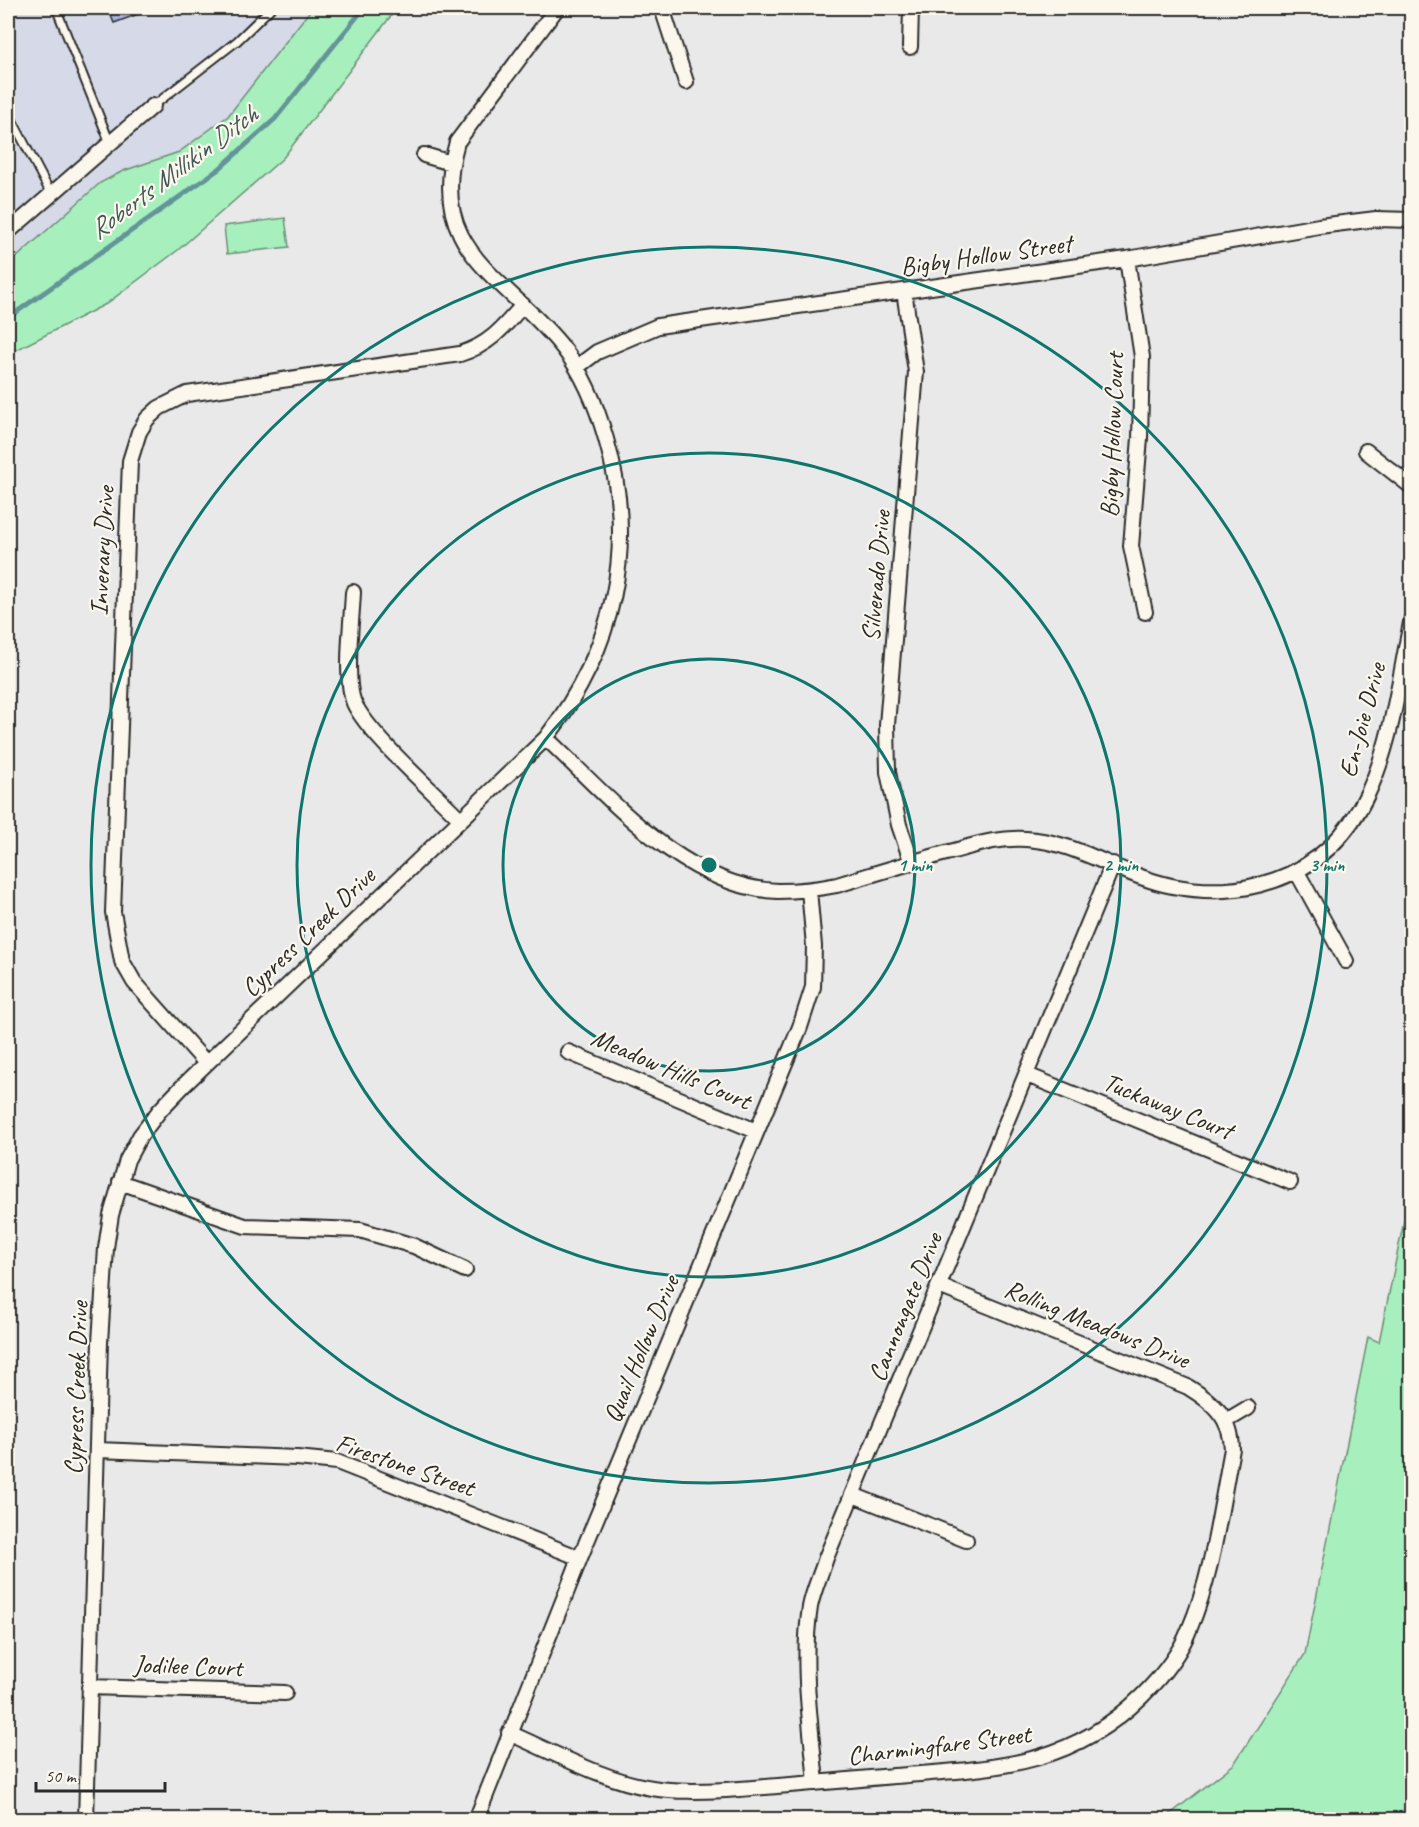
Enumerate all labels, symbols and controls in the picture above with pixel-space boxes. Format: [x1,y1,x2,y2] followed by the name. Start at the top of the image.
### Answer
[82,96,265,246] water label: Roberts Millikin Ditch
[898,226,1077,283] street label: Bigby Hollow Street
[1093,350,1131,518] street label: Bigby Hollow Court
[82,483,122,617] street label: Inverary Drive
[854,508,898,643] street label: Silverado Drive
[1331,658,1393,781] street label: En-Joie Drive
[898,854,933,876] text: 1 min
[1104,854,1139,876] text: 2 min
[1310,854,1345,876] text: 3 min
[699,855,719,875] centre of rings
[234,859,383,1004] street label: Cypress Creek Drive
[586,1021,758,1118] street label: Meadow Hills Court
[1098,1065,1241,1148] street label: Tuckaway Court
[860,1226,950,1386] street label: Cannongate Drive
[595,1268,688,1427] street label: Quail Hollow Drive
[1000,1272,1197,1377] street label: Rolling Meadows Drive
[56,1299,96,1475] street label: Cypress Creek Drive
[332,1426,481,1505] street label: Firestone Street
[131,1648,245,1684] street label: Jodilee Court
[846,1717,1035,1773] street label: Charmingfare Street
[36,1755,165,1793] scale bar
[45,1765,78,1787] text: 50 m

